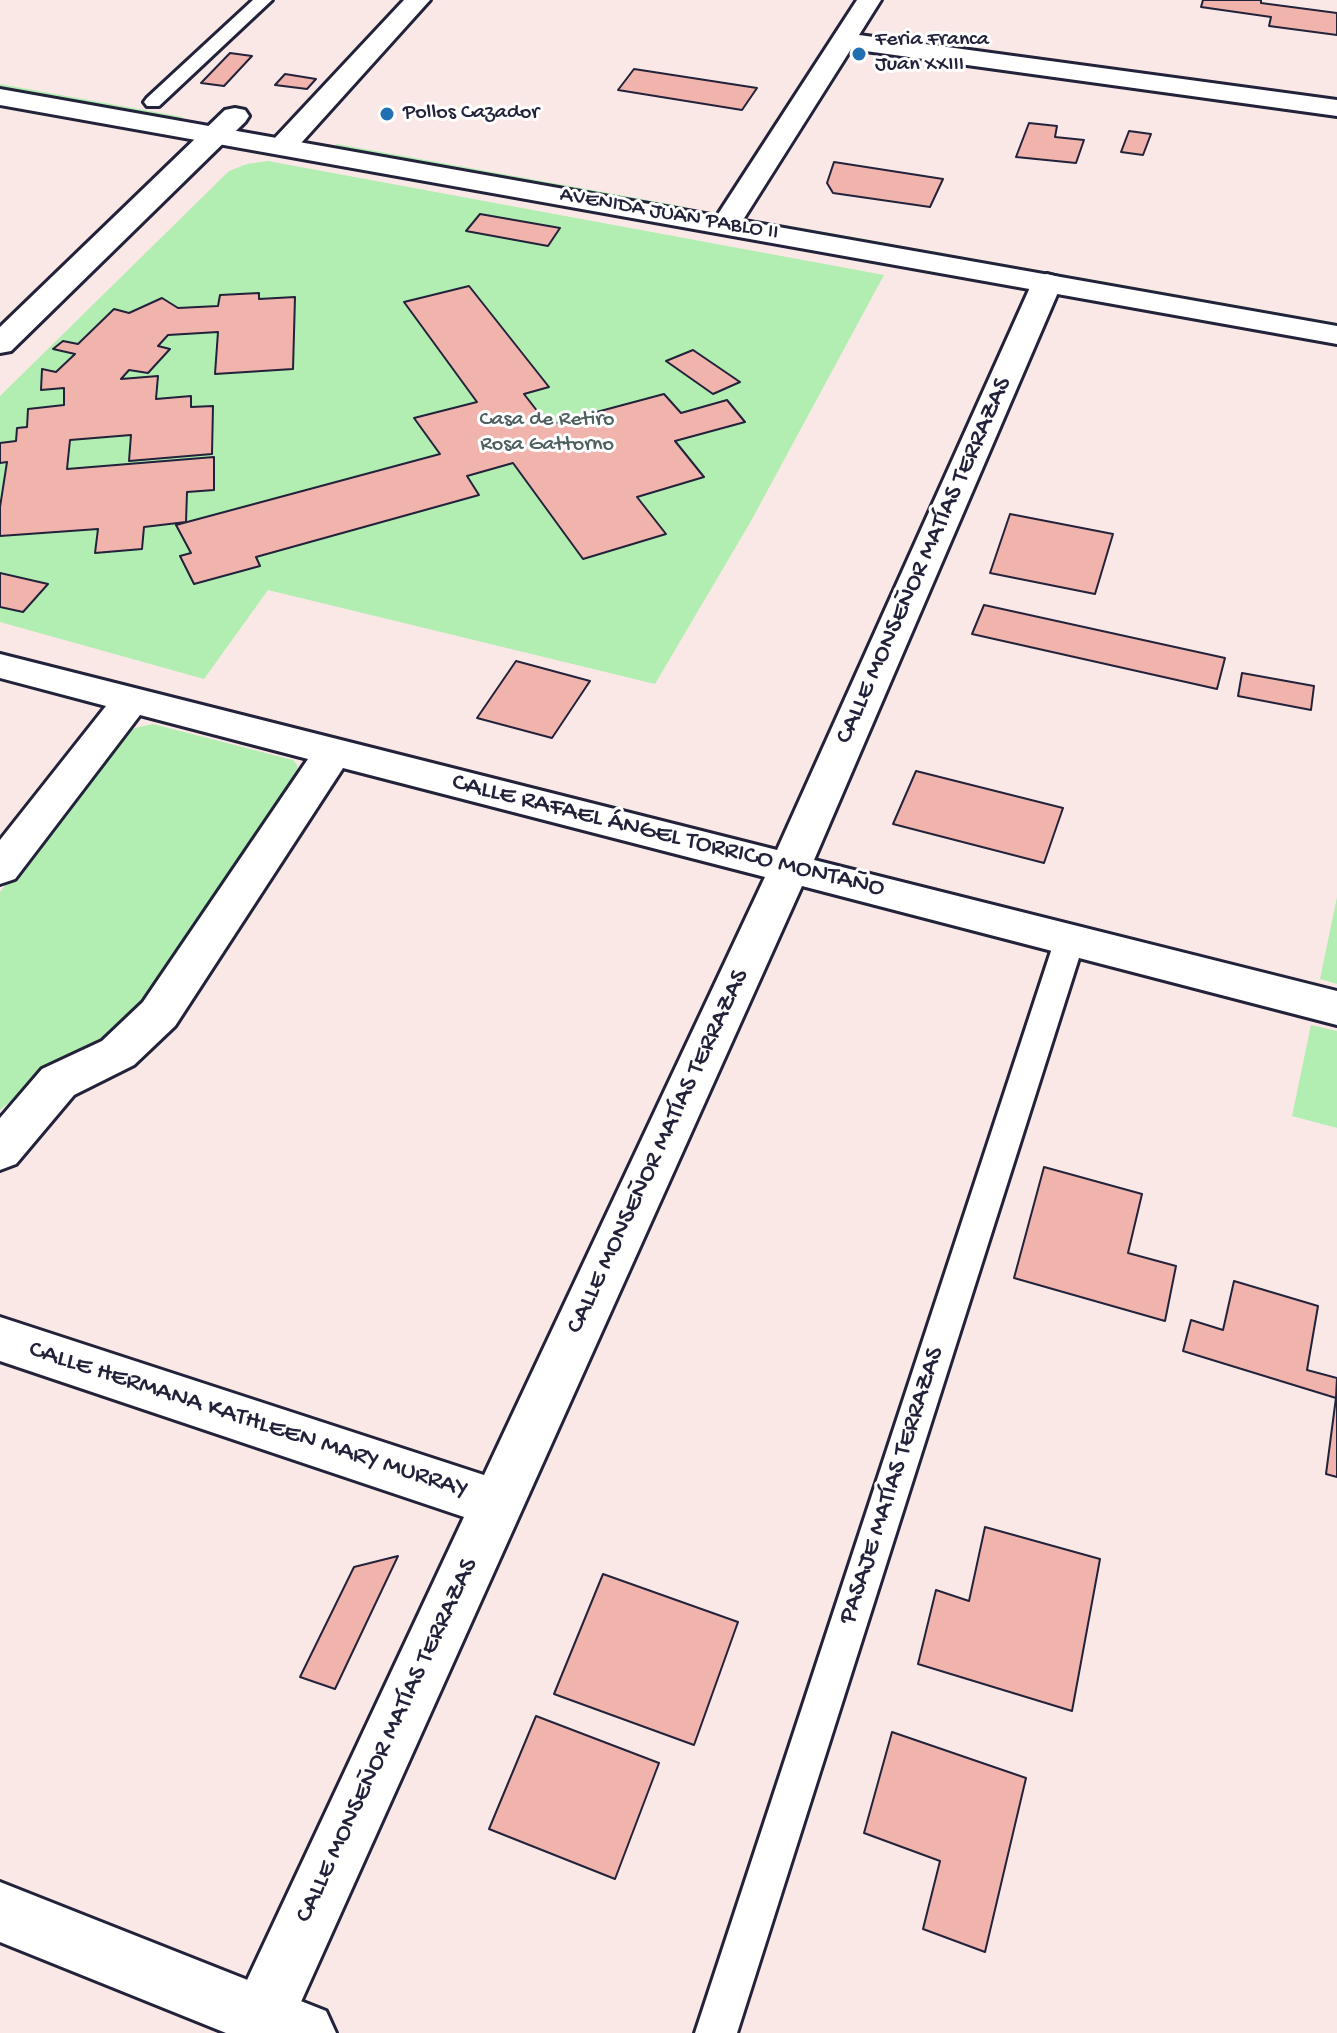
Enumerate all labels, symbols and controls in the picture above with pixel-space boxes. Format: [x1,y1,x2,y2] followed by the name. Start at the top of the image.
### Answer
[875,28,989,80] place label: Feria Franca Juan XXIII
[850,45,868,63] marker: Feria Franca Juan XXIII
[403,101,539,127] place label: Pollos Cazador
[378,105,396,123] marker: Pollos Cazador
[558,183,780,247] street label: AVENIDA JUAN PABLO II
[830,373,1020,749] street label: CALLE MONSEÑOR MATÍAS TERRAZAS
[480,408,614,460] park label: Casa de Retiro Rosa Gattorno
[449,768,887,906] street label: CALLE RAFAEL ÁNGEL TORRICO MONTAÑO
[561,965,757,1339] street label: CALLE MONSEÑOR MATÍAS TERRAZAS
[25,1335,471,1507] street label: CALLE HERMANA KATHLEEN MARY MURRAY
[833,1344,953,1628] street label: PASAJE MATÍAS TERRAZAS
[290,1554,486,1928] street label: CALLE MONSEÑOR MATÍAS TERRAZAS

